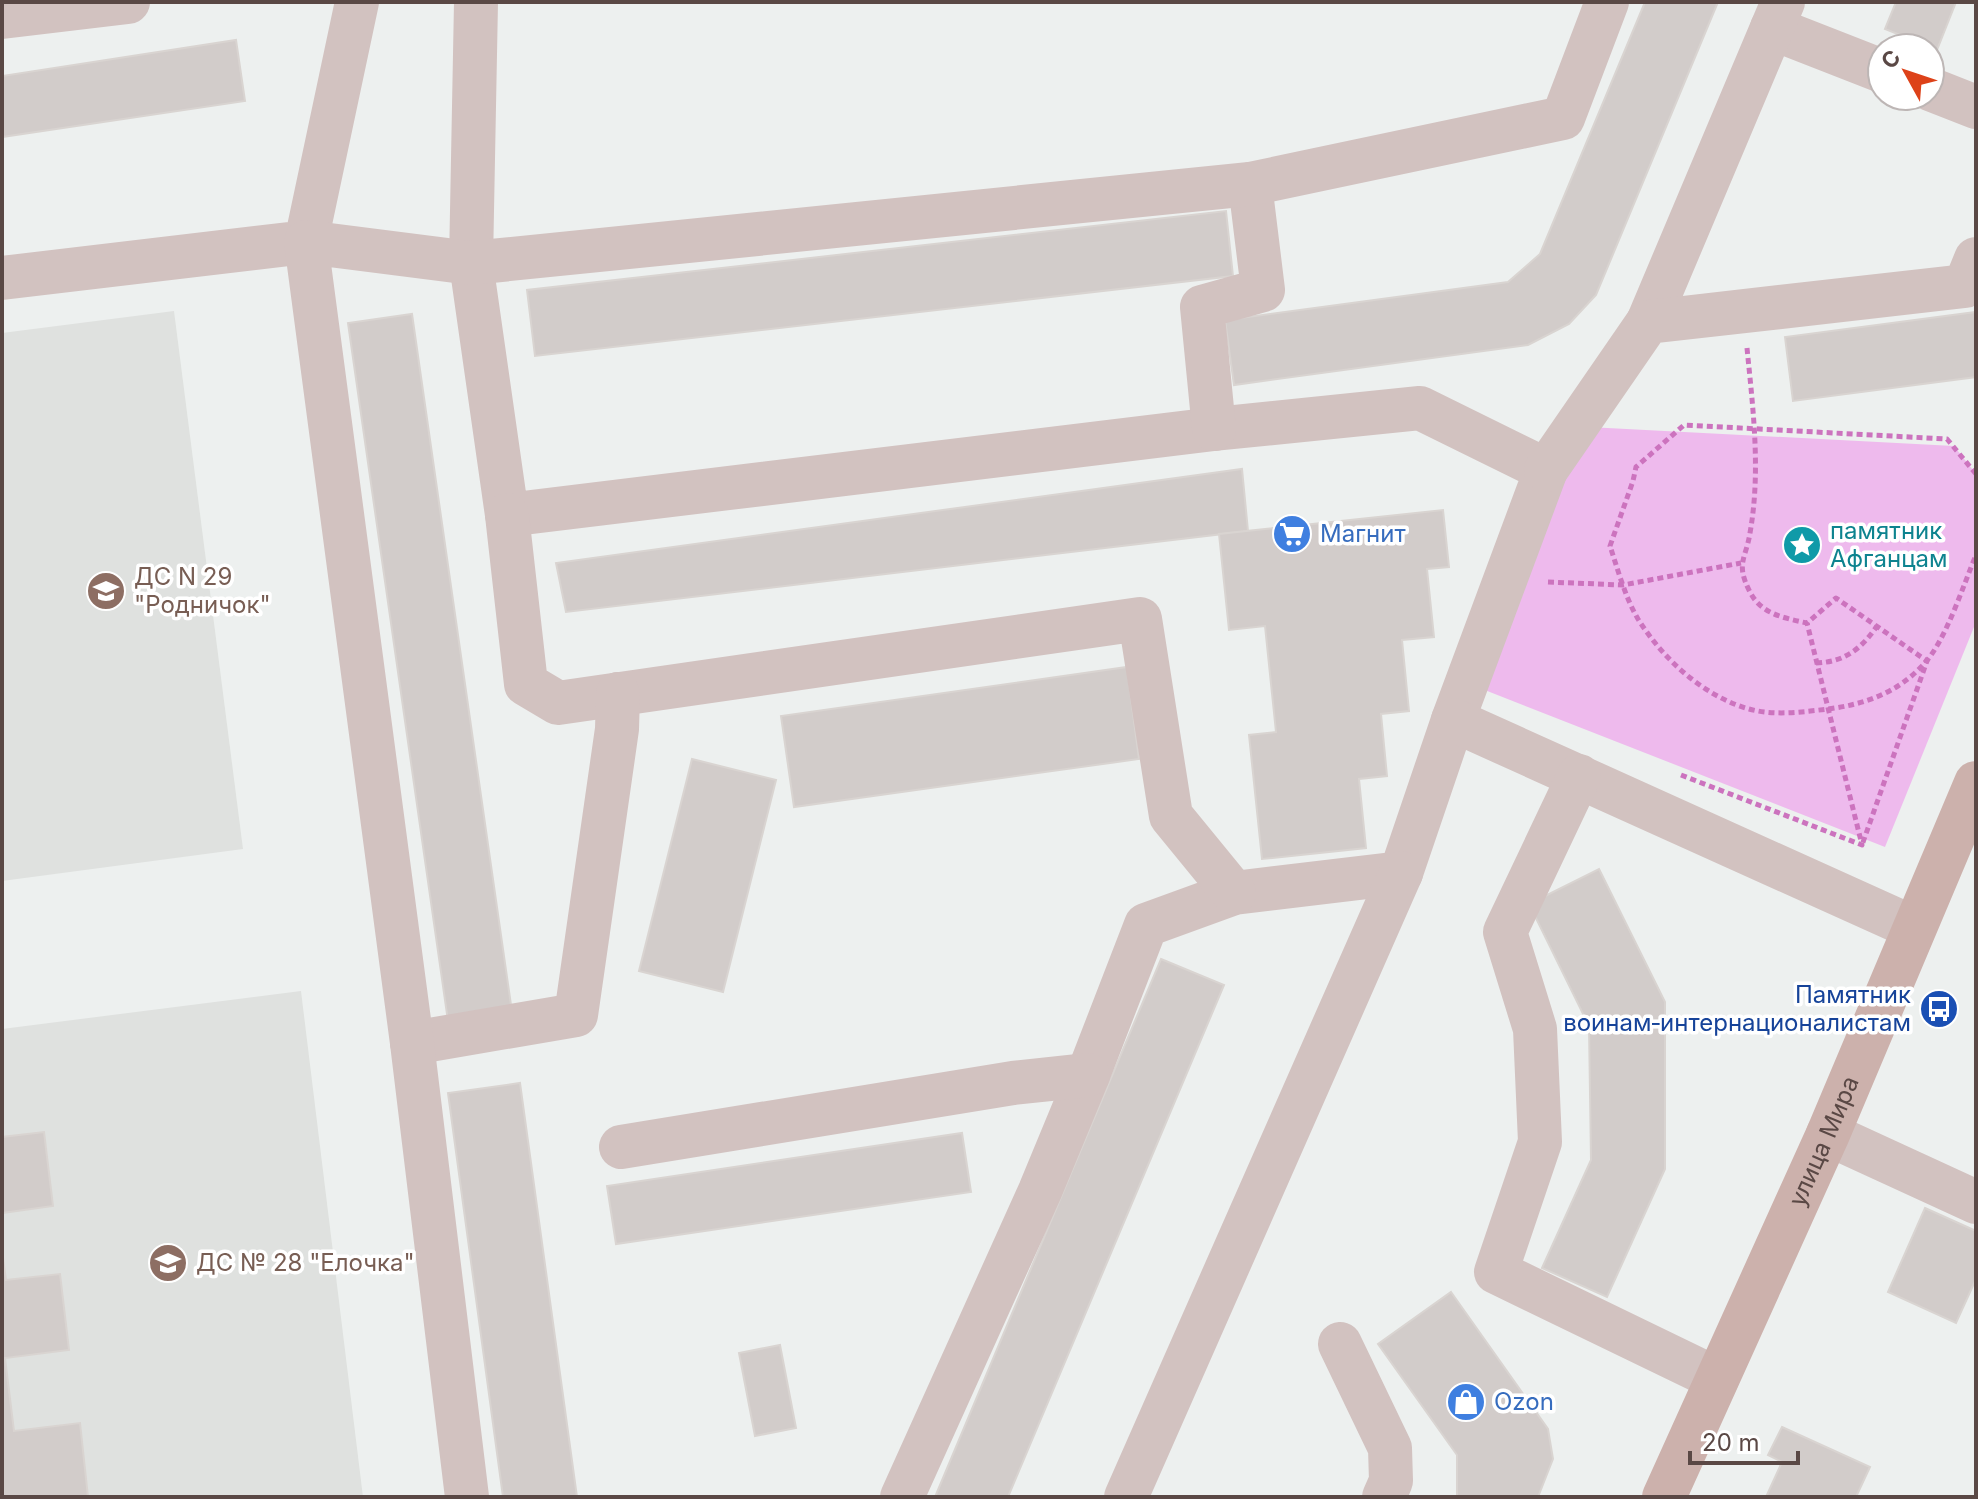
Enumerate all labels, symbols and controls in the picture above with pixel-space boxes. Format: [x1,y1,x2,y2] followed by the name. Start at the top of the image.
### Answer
[1866,32,1946,112] north arrow
[1875,45,1906,74] text: С
[1271,513,1313,555] supermarket icon: Магнит
[1830,516,1948,573] place label: памятник Афганцам
[1320,519,1406,548] place label: Магнит
[1781,524,1823,566] place icon: памятник Афганцам
[134,562,271,619] place label: ДС N 29 "Родничок"
[85,570,127,612] school or university icon: ДС N 29 "Родничок"
[1563,980,1911,1037] place label: Памятник воинам‐интернационалистам
[1918,988,1960,1030] bus stop icon: Памятник воинам‐интернационалистам
[1782,1072,1865,1211] street label: улица Мира
[147,1242,189,1284] school or university icon: ДС № 28 "Елочка"
[196,1248,415,1277] place label: ДС № 28 "Елочка"
[1445,1381,1487,1423] shop icon: Ozon
[1494,1387,1554,1416] place label: Ozon
[1690,1415,1798,1465] scale bar
[1702,1428,1760,1457] text: 20 m

